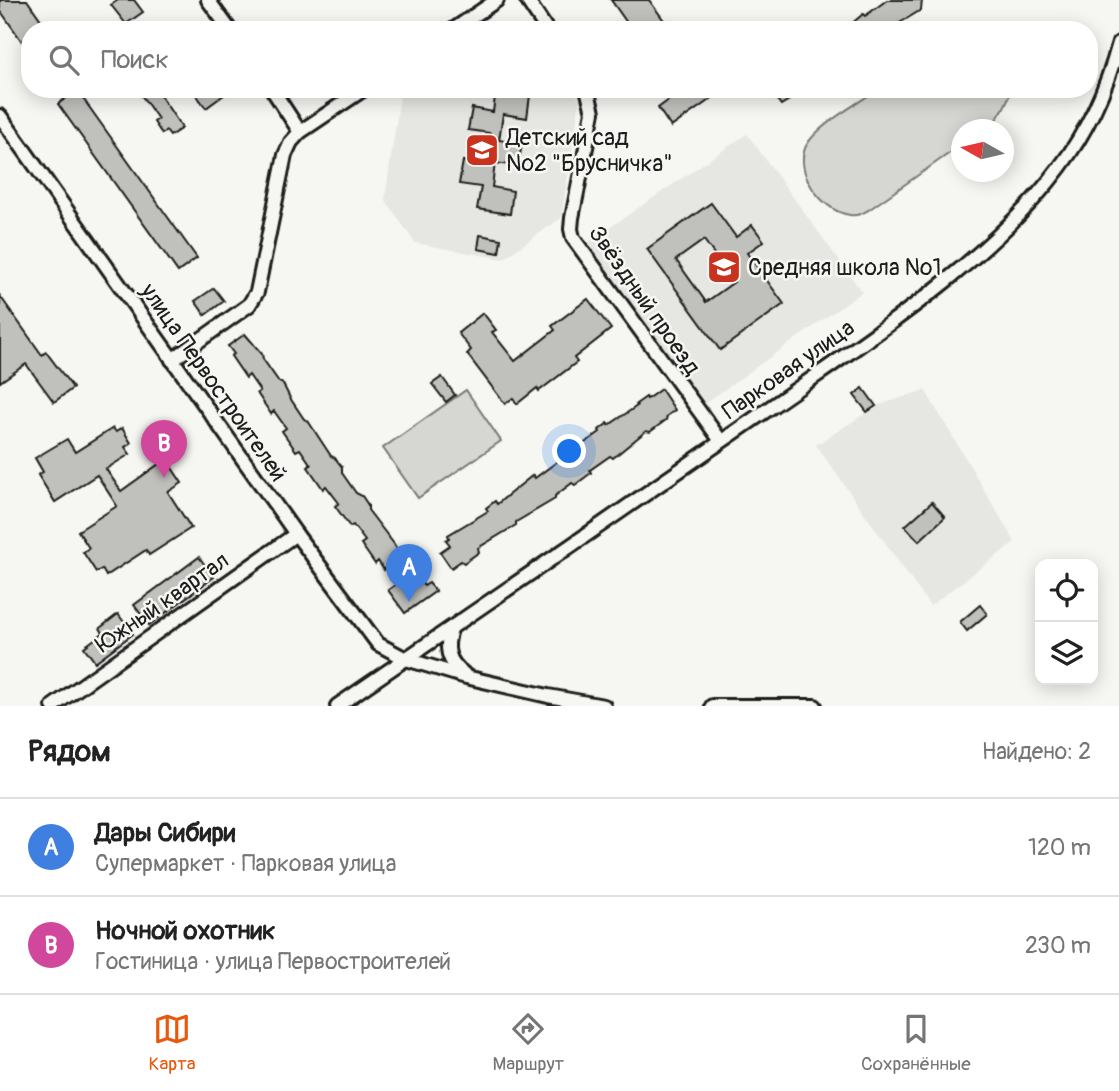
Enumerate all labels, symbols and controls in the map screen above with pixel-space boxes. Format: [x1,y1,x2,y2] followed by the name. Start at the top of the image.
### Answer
[21,21,1098,98] search box
[45,41,83,79] icon: search
[101,44,169,76] text: Поиск
[951,119,1014,182] north arrow
[505,123,672,178] place label: Детский сад №2 "Брусничка"
[463,131,501,169] school or university icon: Детский сад №2 "Брусничка"
[582,220,707,381] street label: Звёздный проезд
[705,248,743,286] school or university icon: Средняя школа №1
[748,253,941,282] place label: Средняя школа №1
[134,277,293,487] street label: улица Первостроителей
[717,313,860,426] street label: Парковая улица
[141,420,187,478] pin: B
[552,434,586,468] your location
[386,544,432,602] pin: A
[90,546,234,659] street label: Южный квартал
[1035,559,1098,685] map controls
[1035,559,1098,622] button: locate
[1035,622,1098,685] button: layers
[28,733,111,770] text: Рядом
[982,737,1091,766] text: Найдено: 2
[95,817,235,849] text: Дары Сибири
[44,833,58,862] text: A
[1028,833,1091,862] text: 120 m
[95,849,396,878] text: Супермаркет · Парковая улица
[95,915,276,947] text: Ночной охотник
[44,931,58,960] text: B
[1025,931,1091,960] text: 230 m
[95,947,451,976] text: Гостиница · улица Первостроителей
[148,1010,196,1076] tab: Карта
[493,1010,564,1076] tab: Маршрут
[861,1010,971,1076] tab: Сохранённые

